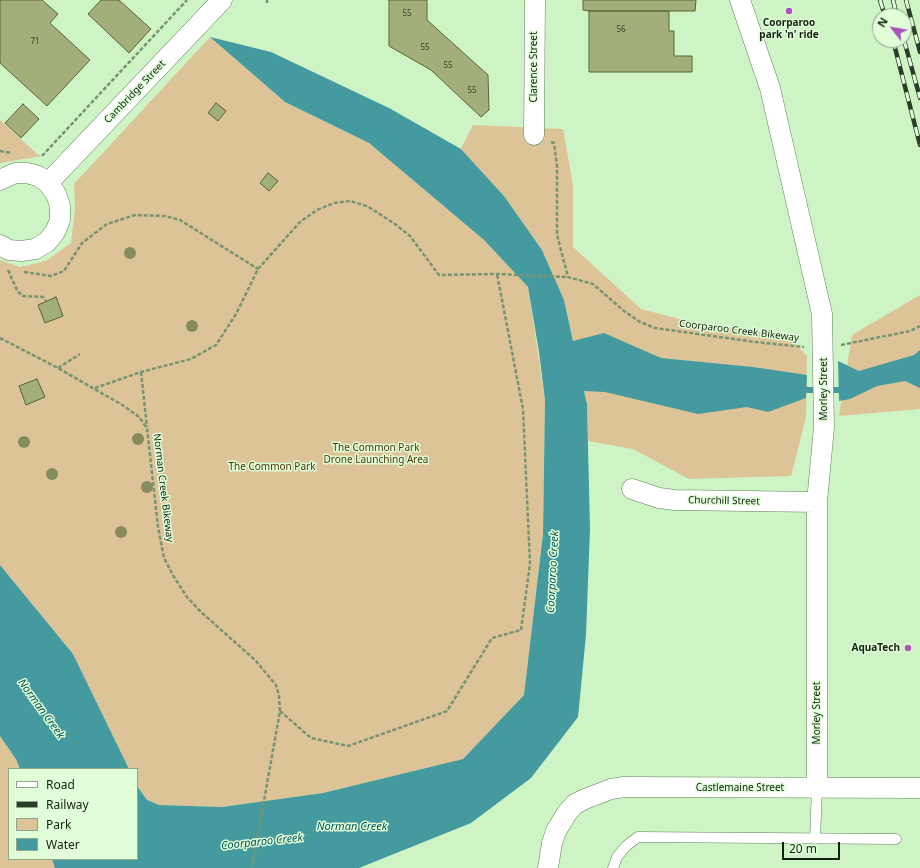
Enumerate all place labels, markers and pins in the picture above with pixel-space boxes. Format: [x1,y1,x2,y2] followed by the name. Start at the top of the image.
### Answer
[784,6,794,16] marker: Coorparoo park 'n' ride
[759,17,819,40] place label: Coorparoo park 'n' ride
[852,642,900,654] place label: AquaTech
[903,643,913,653] marker: AquaTech

